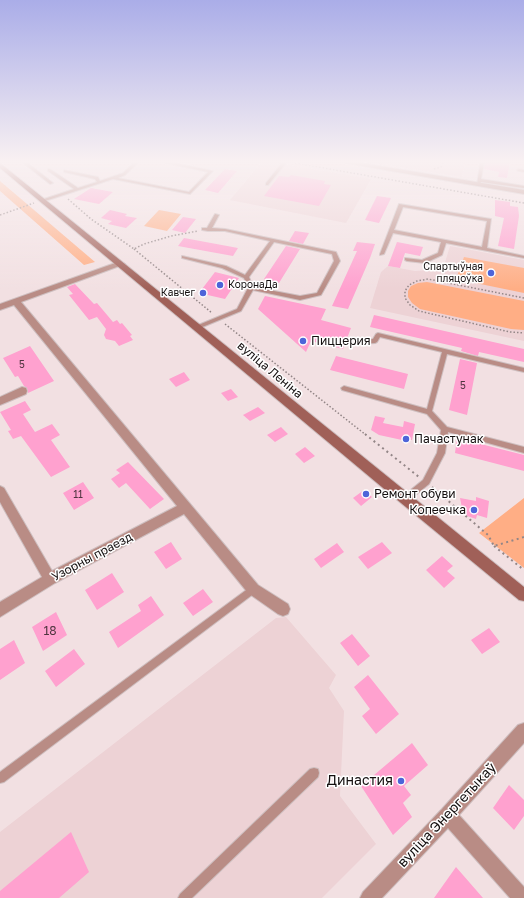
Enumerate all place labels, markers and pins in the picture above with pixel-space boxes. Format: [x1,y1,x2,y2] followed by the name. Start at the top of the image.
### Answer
[423,261,483,284] place label: Спартыўная пляцоўка
[486,268,496,278] marker: Спартыўная пляцоўка
[228,279,278,291] place label: КоронаДа
[215,280,225,290] marker: КоронаДа
[161,287,195,299] place label: Кавчег
[198,288,208,298] marker: Кавчег
[311,334,371,348] place label: Пиццерия
[298,336,308,346] marker: Пиццерия
[414,432,484,446] place label: Пачастунак
[401,434,411,444] marker: Пачастунак
[374,487,456,501] place label: Ремонт обуви
[361,489,371,499] marker: Ремонт обуви
[409,503,466,517] place label: Копеечка
[469,505,479,515] marker: Копеечка
[327,773,393,789] place label: Династия
[396,776,406,786] marker: Династия

